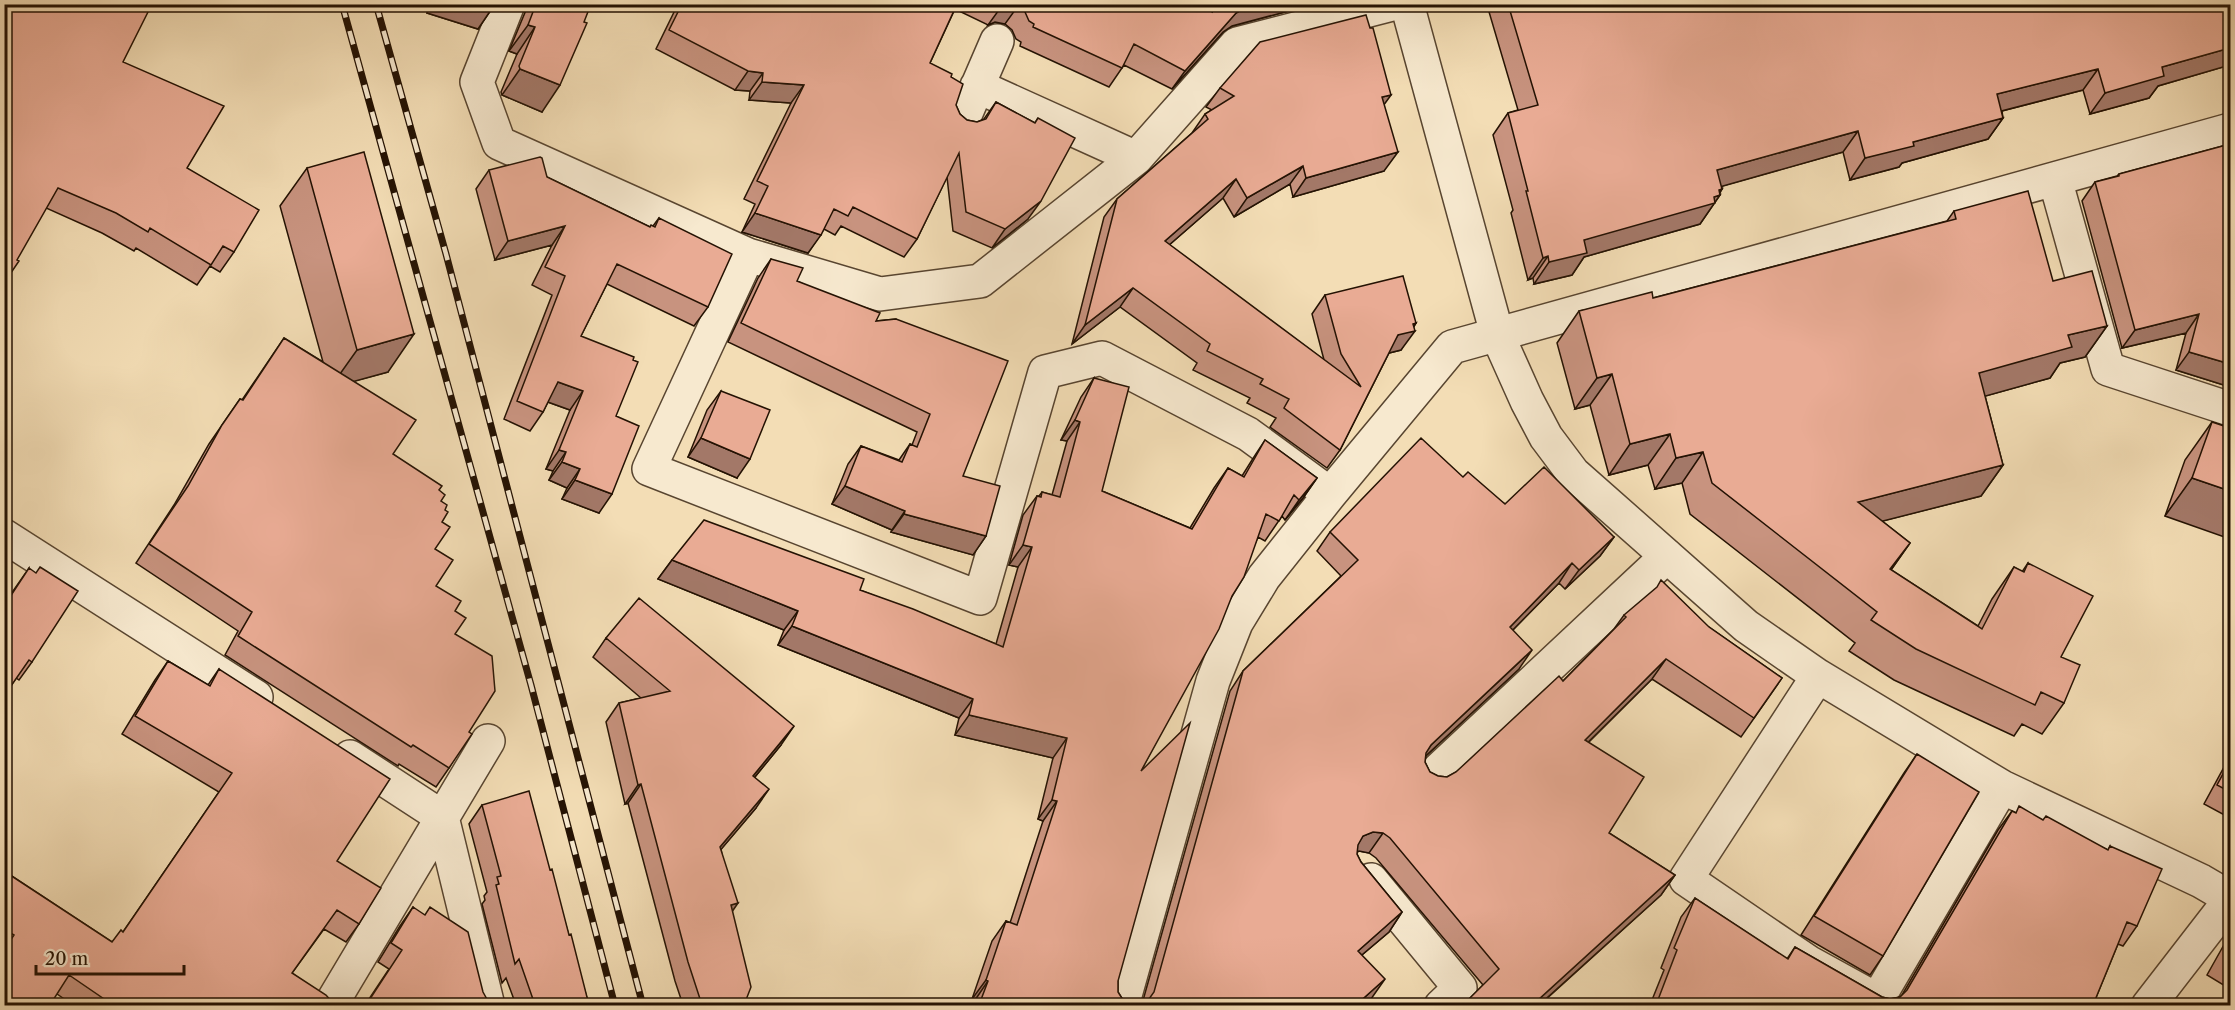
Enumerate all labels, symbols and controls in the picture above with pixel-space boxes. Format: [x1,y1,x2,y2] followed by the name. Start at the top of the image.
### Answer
[36,938,184,976] scale bar
[45,948,89,970] text: 20 m

